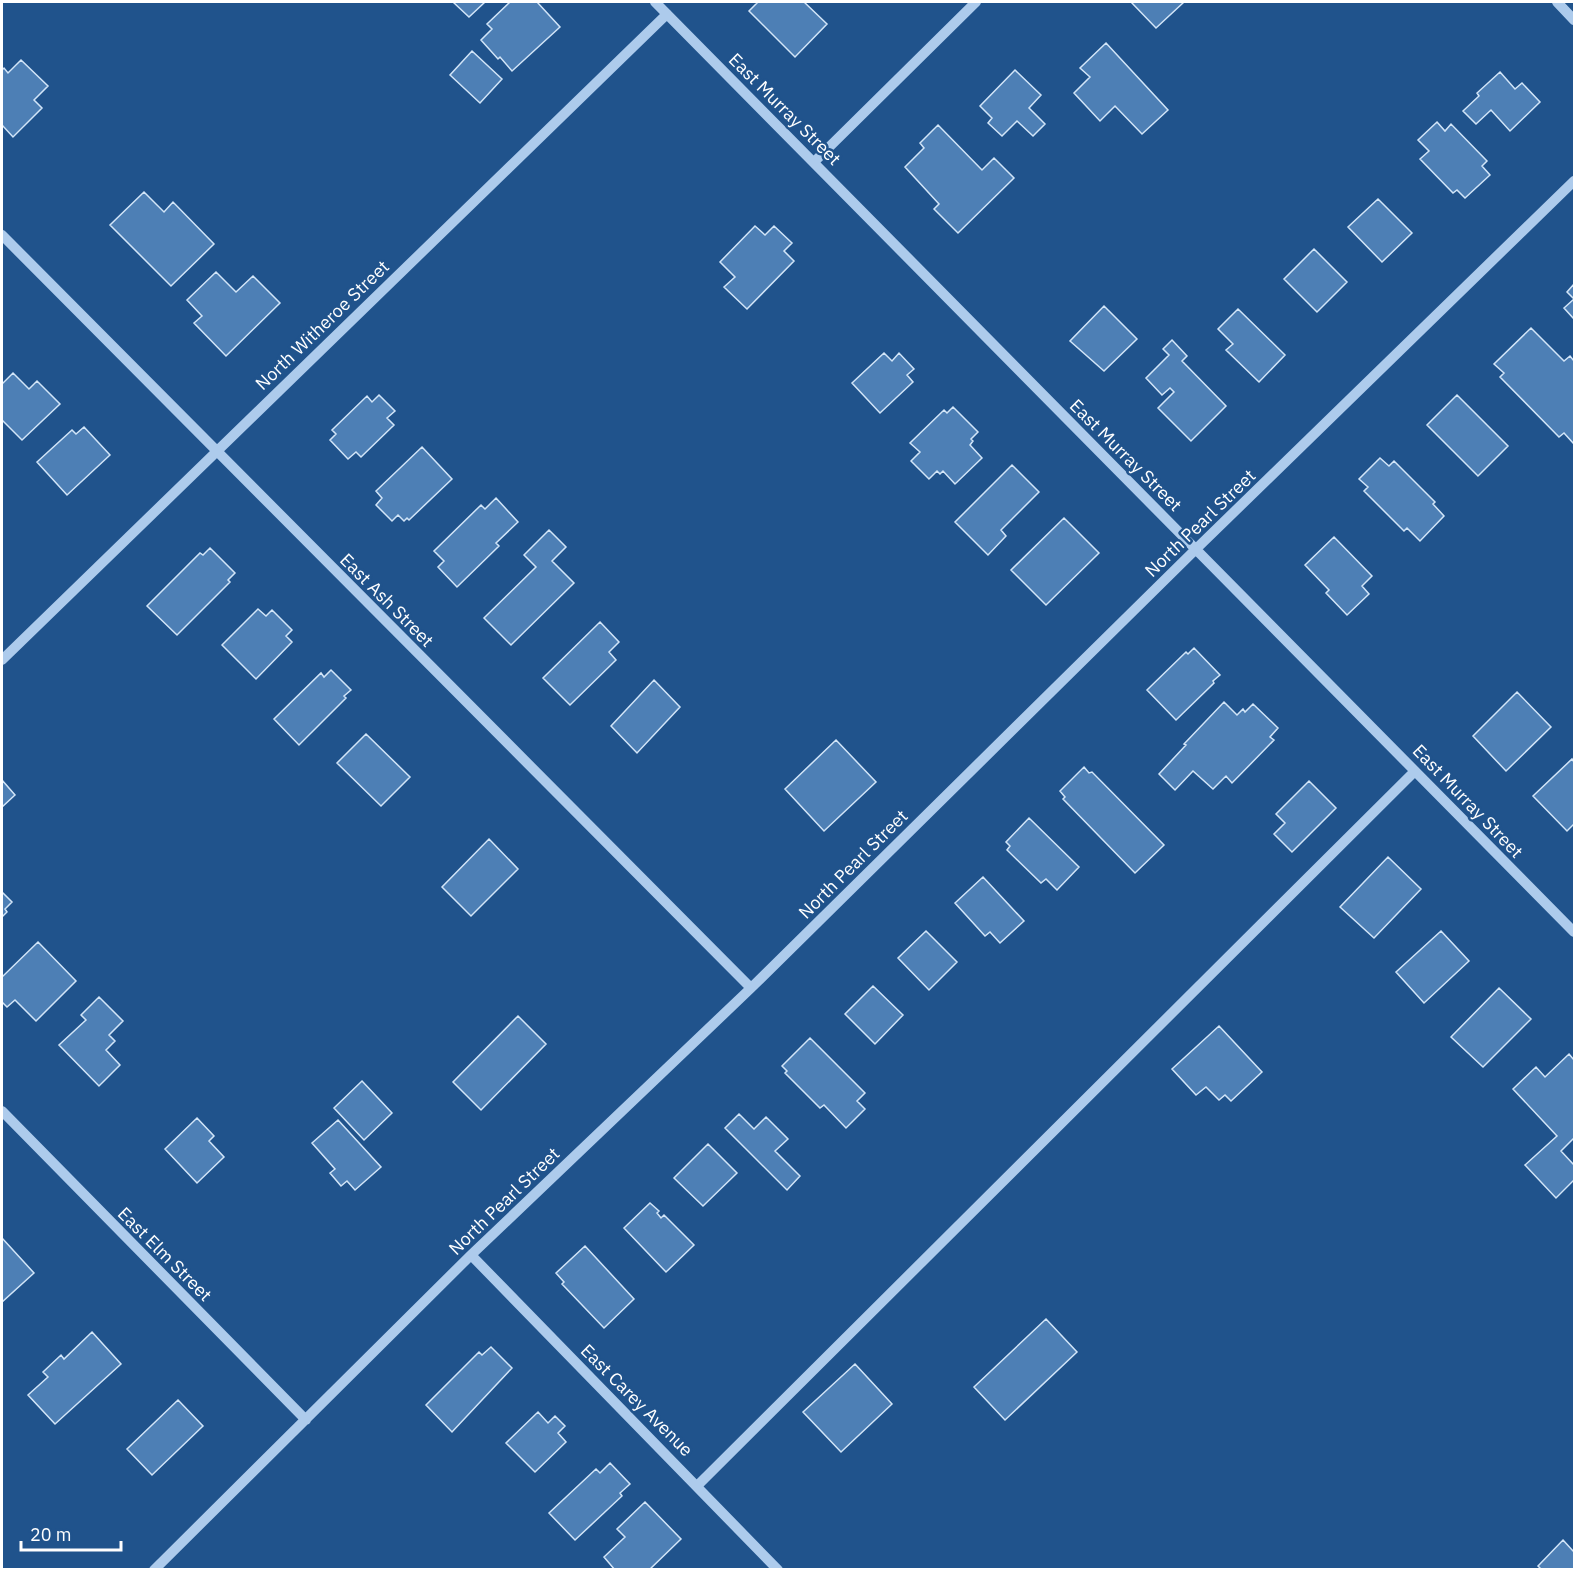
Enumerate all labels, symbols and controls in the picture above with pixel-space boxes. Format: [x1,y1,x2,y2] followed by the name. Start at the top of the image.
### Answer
[724,48,846,170] street label: East Murray Street
[250,255,394,395] street label: North Witheroe Street
[1065,394,1187,516] street label: East Murray Street
[1140,464,1260,582] street label: North Pearl Street
[335,548,439,652] street label: East Ash Street
[1408,739,1528,863] street label: East Murray Street
[793,804,913,924] street label: North Pearl Street
[444,1142,564,1260] street label: North Pearl Street
[113,1202,217,1306] street label: East Elm Street
[576,1339,698,1461] street label: East Carey Avenue
[21,1514,122,1552] scale bar
[30,1523,72,1546] text: 20 m

